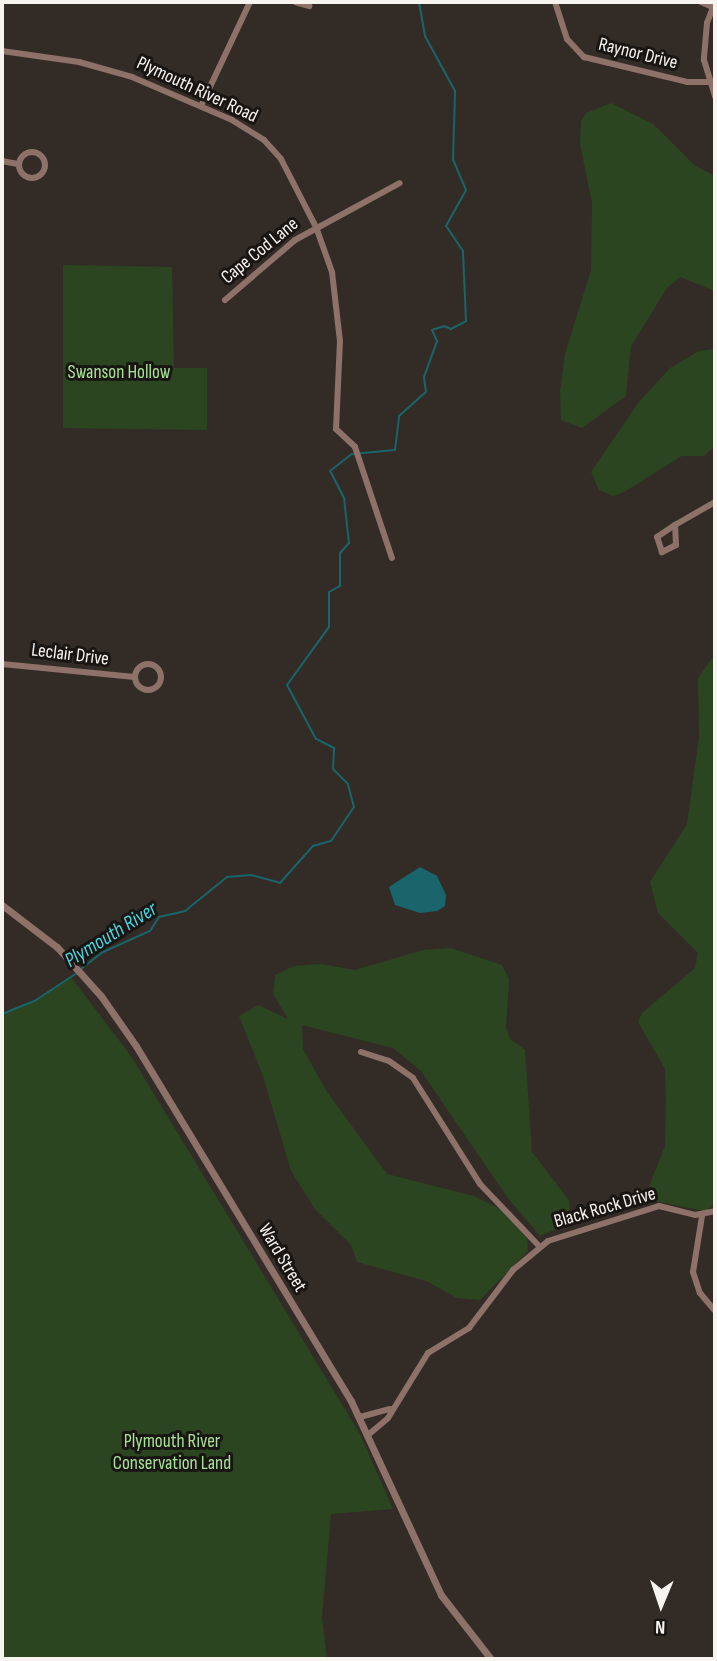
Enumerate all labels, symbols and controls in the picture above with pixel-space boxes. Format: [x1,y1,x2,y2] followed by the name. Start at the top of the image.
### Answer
[596,33,680,75] street label: Raynor Drive
[133,52,261,128] street label: Plymouth River Road
[217,213,303,289] street label: Cape Cod Lane
[68,362,170,384] park label: Swanson Hollow
[30,639,110,671] street label: Leclair Drive
[60,897,162,973] water label: Plymouth River
[552,1183,658,1233] street label: Black Rock Drive
[253,1220,311,1296] street label: Ward Street
[113,1431,231,1475] park label: Plymouth River Conservation Land
[626,1570,696,1640] north arrow
[655,1615,666,1638] text: N

